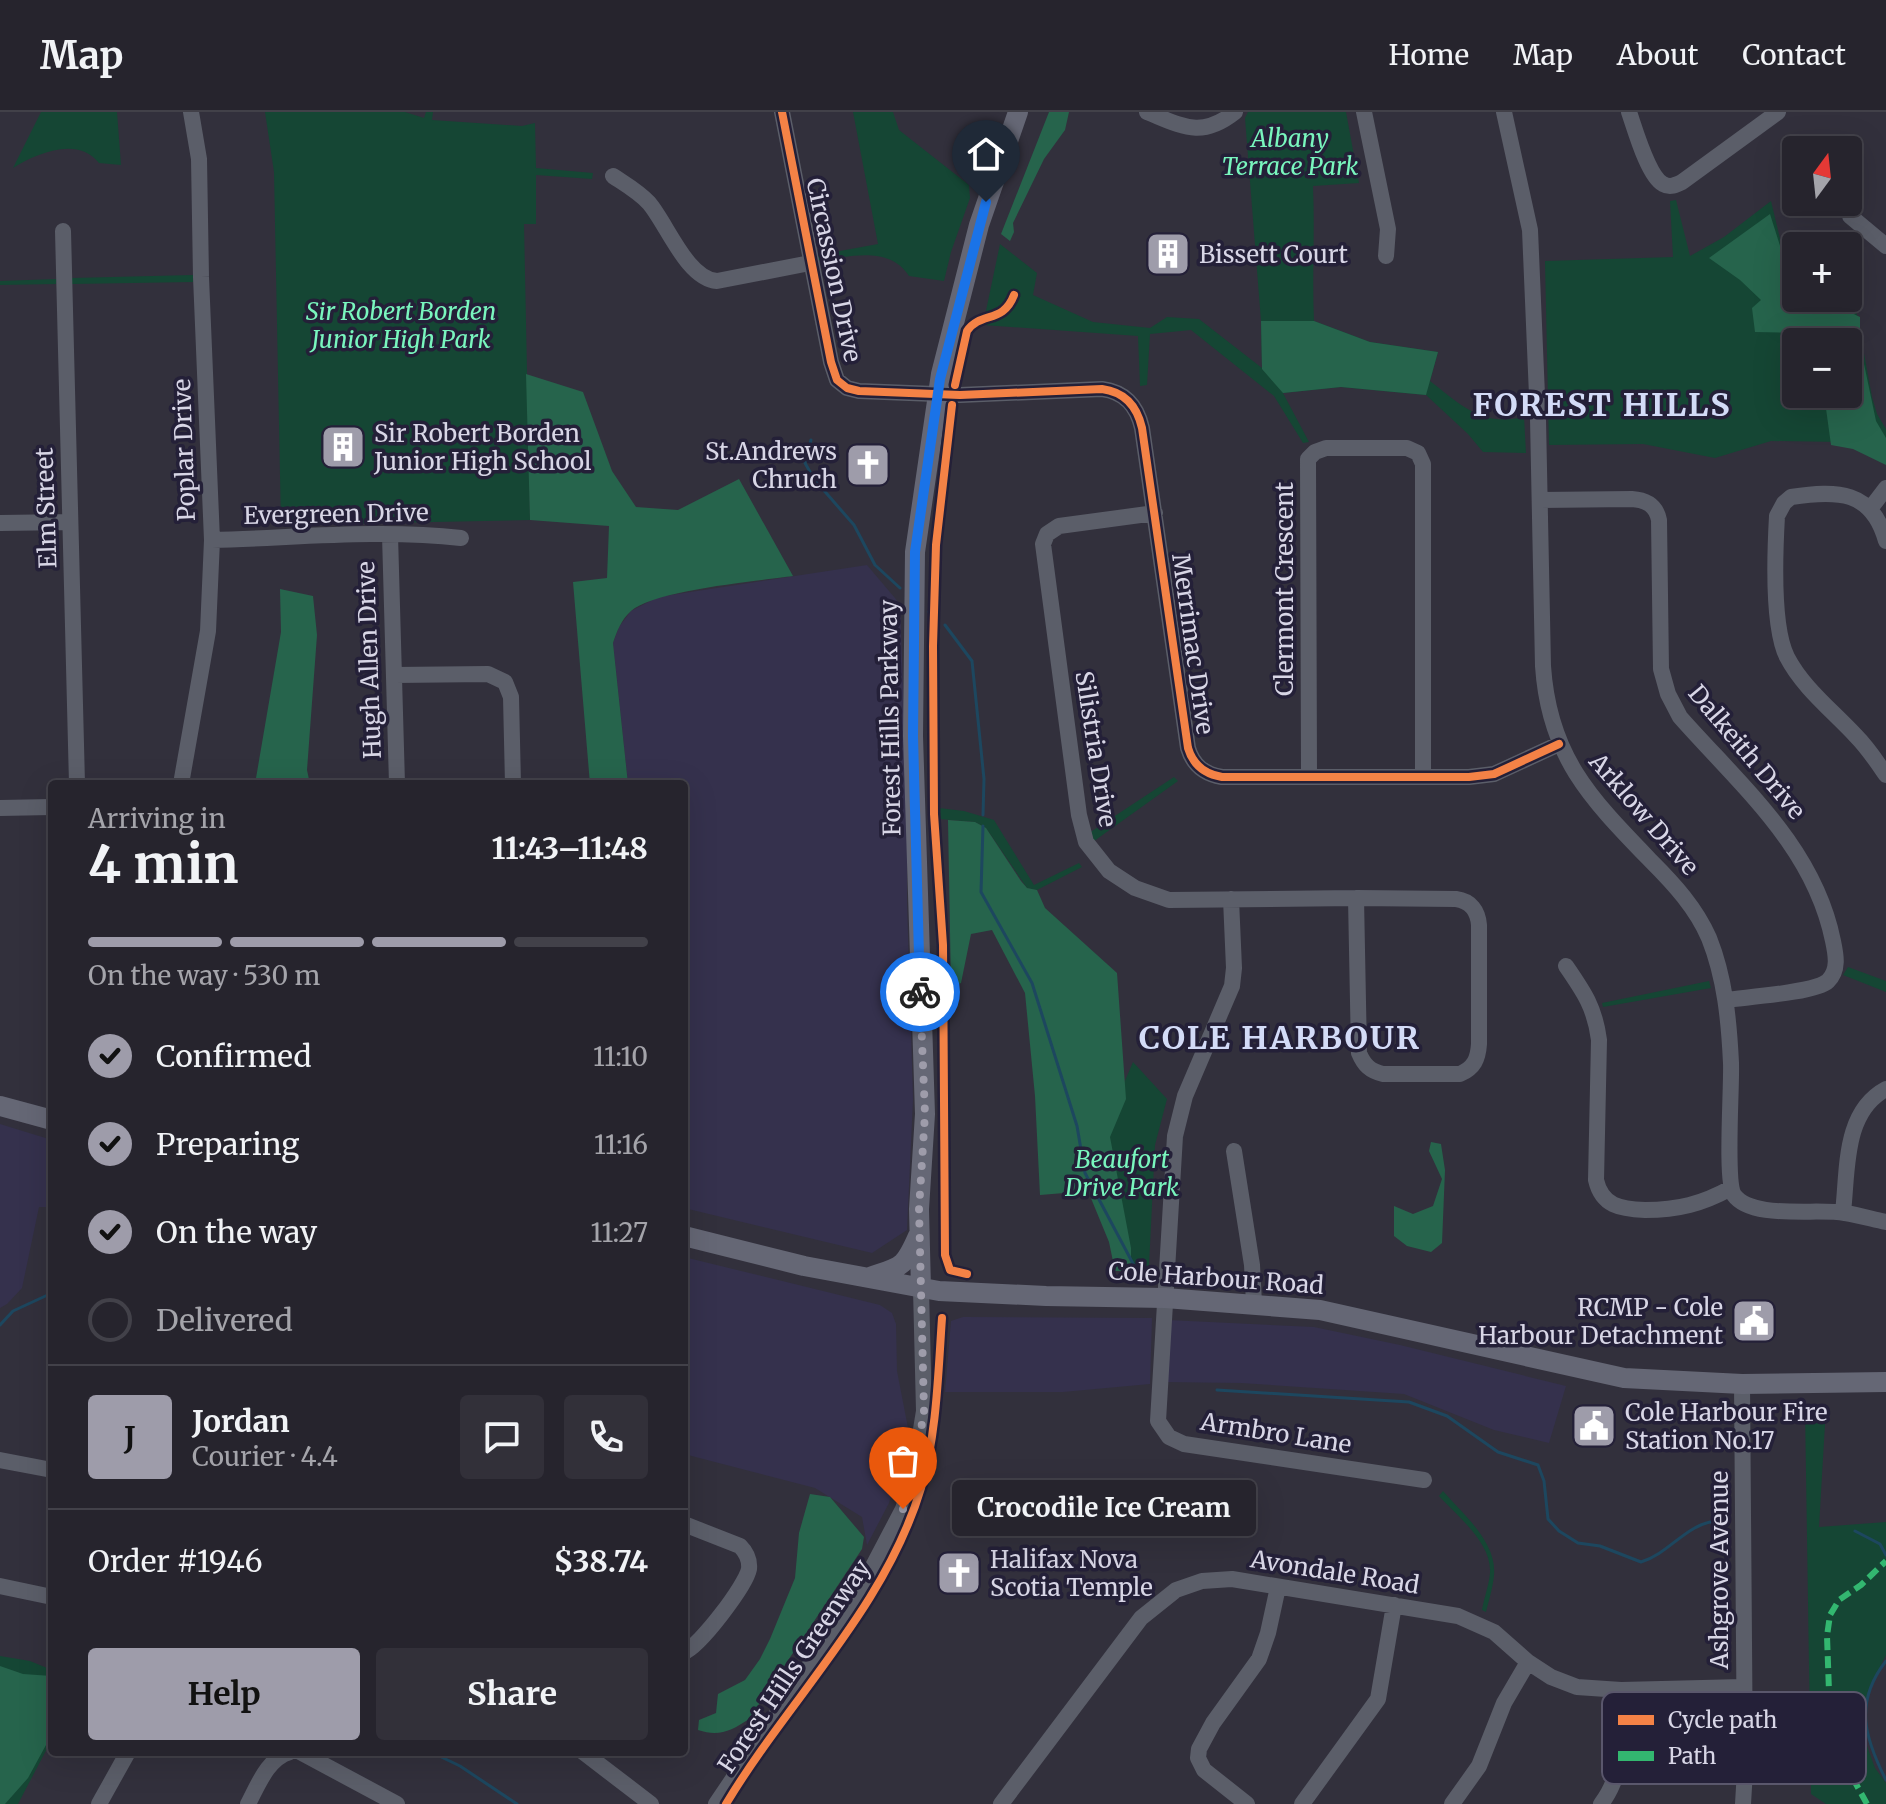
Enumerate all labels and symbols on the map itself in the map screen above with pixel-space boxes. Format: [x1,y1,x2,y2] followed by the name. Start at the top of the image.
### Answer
[952,120,1020,202] pin
[1222,123,1358,182] park label: Albany Terrace Park
[1782,136,1862,216] north arrow
[799,175,869,365] street label: Circassion Drive
[1144,230,1192,278] building icon: Bissett Court
[1199,239,1349,270] place label: Bissett Court
[306,296,496,355] park label: Sir Robert Borden Junior High Park
[166,378,202,522] street label: Poplar Drive
[1472,385,1732,425] district label: FOREST HILLS
[373,418,591,477] place label: Sir Robert Borden Junior High School
[319,423,367,471] building icon: Sir Robert Borden Junior High School
[705,436,837,495] place label: St.Andrews Chruch
[844,441,892,489] church icon: St.Andrews Chruch
[28,446,64,569] street label: Elm Street
[1269,481,1300,696] street label: Clermont Crescent
[243,497,429,531] street label: Evergreen Drive
[1165,552,1221,736] street label: Merrimac Drive
[350,561,388,759] street label: Hugh Allen Drive
[872,599,908,837] street label: Forest Hills Parkway
[1068,669,1124,829] street label: Silistria Drive
[1682,678,1812,826] street label: Dalkeith Drive
[1582,746,1706,882] street label: Arklow Drive
[880,952,960,1032] courier
[1139,1018,1421,1058] district label: COLE HARBOUR
[1064,1144,1179,1203] park label: Beaufort Drive Park
[1107,1255,1325,1301] street label: Cole Harbour Road
[1478,1292,1724,1351] place label: RCMP - Cole Harbour Detachment
[1730,1297,1778,1345] public building icon: RCMP - Cole Harbour Detachment
[1625,1397,1828,1456] place label: Cole Harbour Fire Station No.17
[1570,1402,1618,1450] public building icon: Cole Harbour Fire Station No.17
[1197,1406,1354,1460] street label: Armbro Lane
[869,1427,937,1509] pin
[1704,1471,1735,1670] street label: Ashgrove Avenue
[951,1481,1255,1537] callout: Crocodile Ice Cream
[1247,1543,1422,1601] street label: Avondale Road
[990,1544,1153,1603] place label: Halifax Nova Scotia Temple
[935,1549,983,1597] church icon: Halifax Nova Scotia Temple
[711,1553,877,1779] street label: Forest Hills Greenway
[1602,1692,1866,1784] legend
[1668,1706,1778,1734] text: Cycle path
[1668,1742,1717,1770] text: Path

